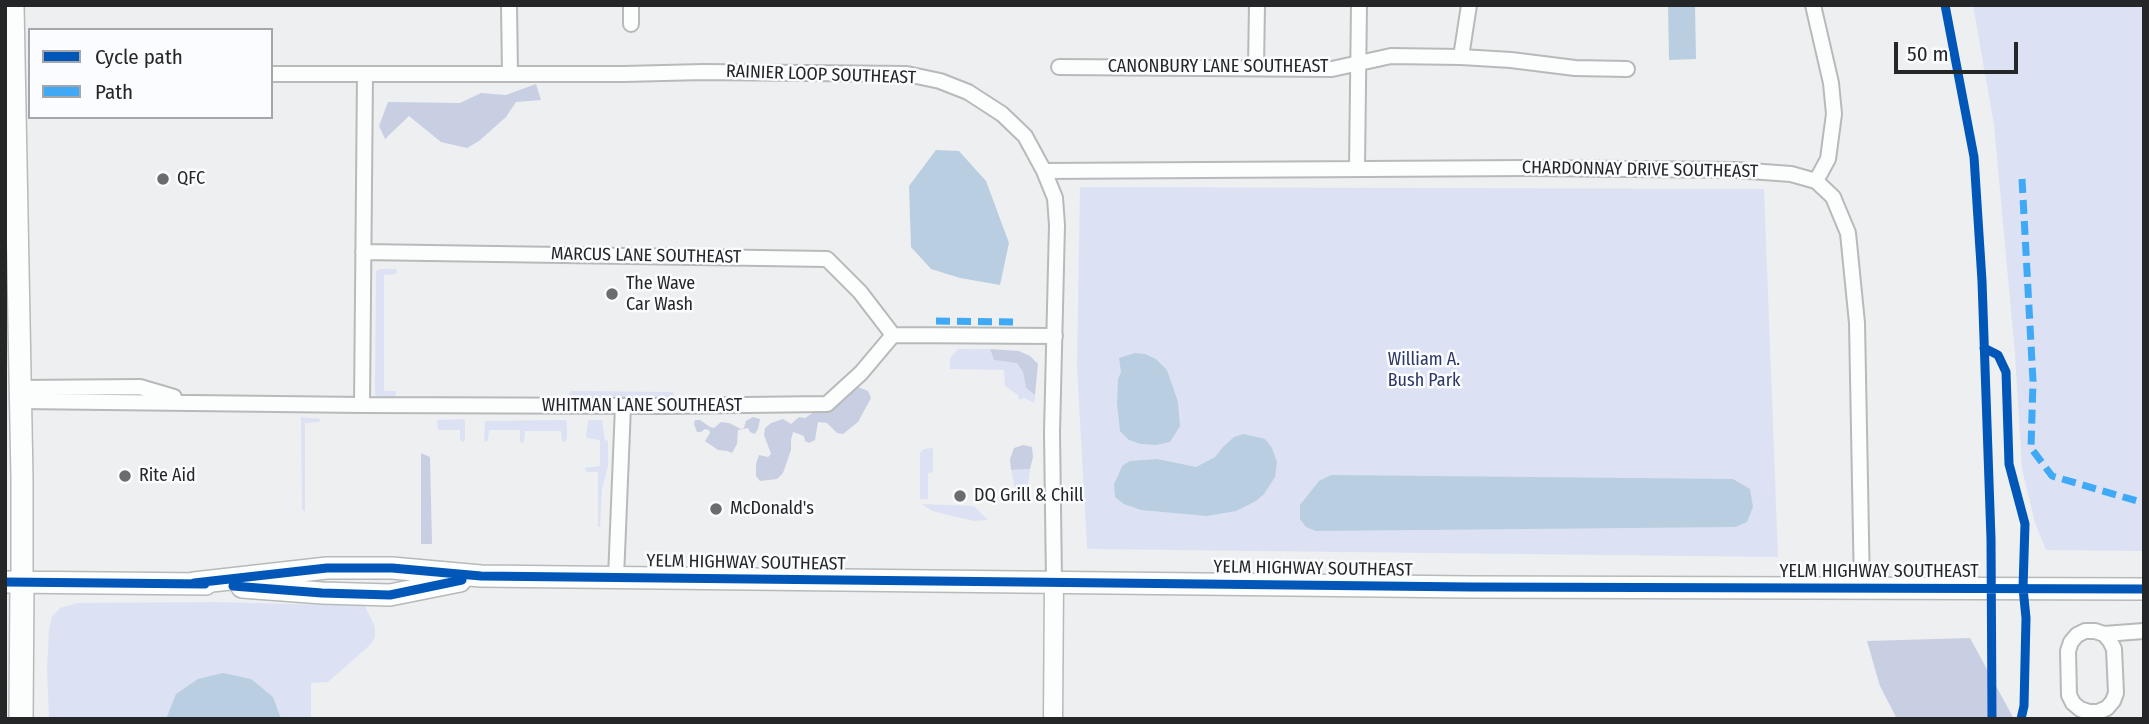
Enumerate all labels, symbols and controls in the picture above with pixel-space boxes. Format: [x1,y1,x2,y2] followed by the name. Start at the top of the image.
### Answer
[28,28,273,119] legend
[1897,28,2021,72] scale bar
[1907,41,1949,67] text: 50 m
[95,44,183,70] text: Cycle path
[1108,56,1328,78] street label: CANONBURY LANE SOUTHEAST
[725,61,917,89] street label: RAINIER LOOP SOUTHEAST
[95,79,133,105] text: Path
[1522,157,1758,183] street label: CHARDONNAY DRIVE SOUTHEAST
[177,168,205,190] place label: QFC
[155,171,171,187] marker: QFC
[551,244,741,268] street label: MARCUS LANE SOUTHEAST
[626,273,695,316] place label: The Wave Car Wash
[604,286,620,302] marker: The Wave Car Wash
[1388,349,1460,392] park label: William A. Bush Park
[542,395,742,417] street label: WHITMAN LANE SOUTHEAST
[139,465,196,487] place label: Rite Aid
[117,468,133,484] marker: Rite Aid
[974,485,1084,507] place label: DQ Grill & Chill
[952,488,968,504] marker: DQ Grill & Chill
[730,498,814,520] place label: McDonald's
[708,501,724,517] marker: McDonald's
[646,550,846,576] street label: YELM HIGHWAY SOUTHEAST
[1213,556,1413,582] street label: YELM HIGHWAY SOUTHEAST
[1779,561,1979,583] street label: YELM HIGHWAY SOUTHEAST

